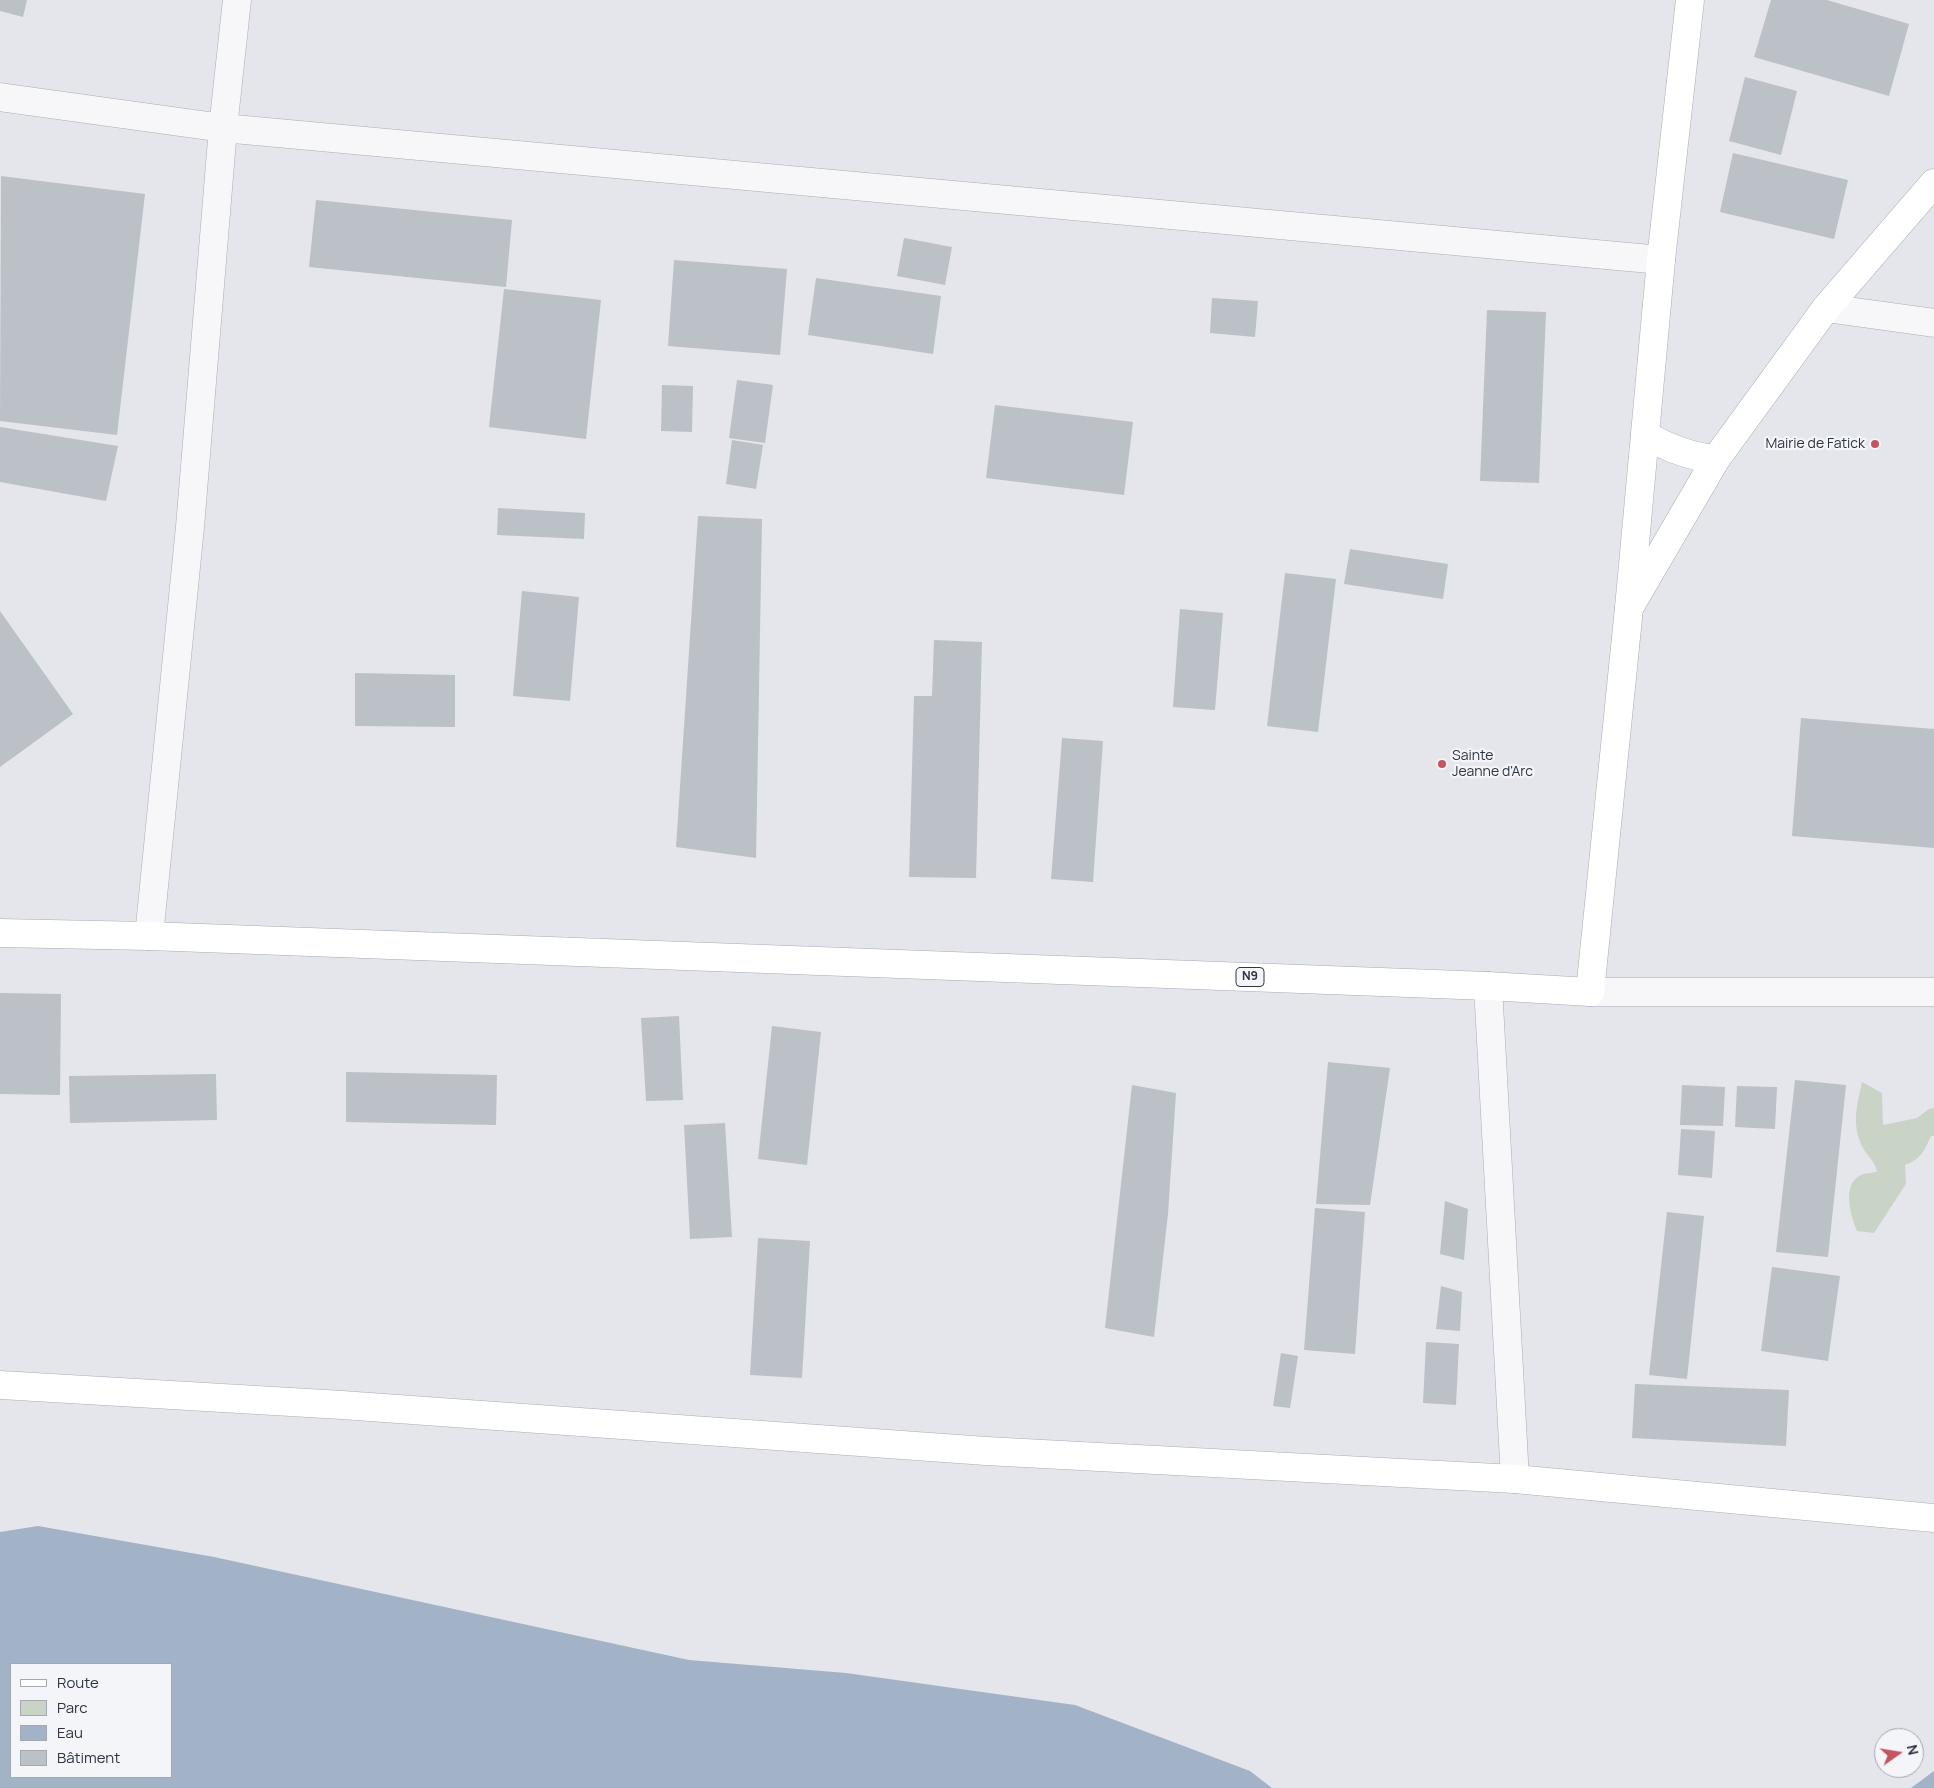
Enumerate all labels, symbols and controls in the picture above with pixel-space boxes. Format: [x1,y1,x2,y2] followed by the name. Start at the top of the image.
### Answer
[1765,436,1865,452] place label: Mairie de Fatick
[1869,438,1881,450] marker: Mairie de Fatick
[1452,748,1533,780] place label: Sainte Jeanne d'Arc
[1436,758,1448,770] marker: Sainte Jeanne d'Arc
[1236,968,1264,986] road number: N9
[10,1663,172,1778] legend
[57,1672,99,1693] text: Route
[57,1697,88,1718] text: Parc
[57,1722,83,1743] text: Eau
[1874,1728,1924,1778] north arrow
[1903,1743,1924,1757] text: N
[57,1747,120,1768] text: Bâtiment

